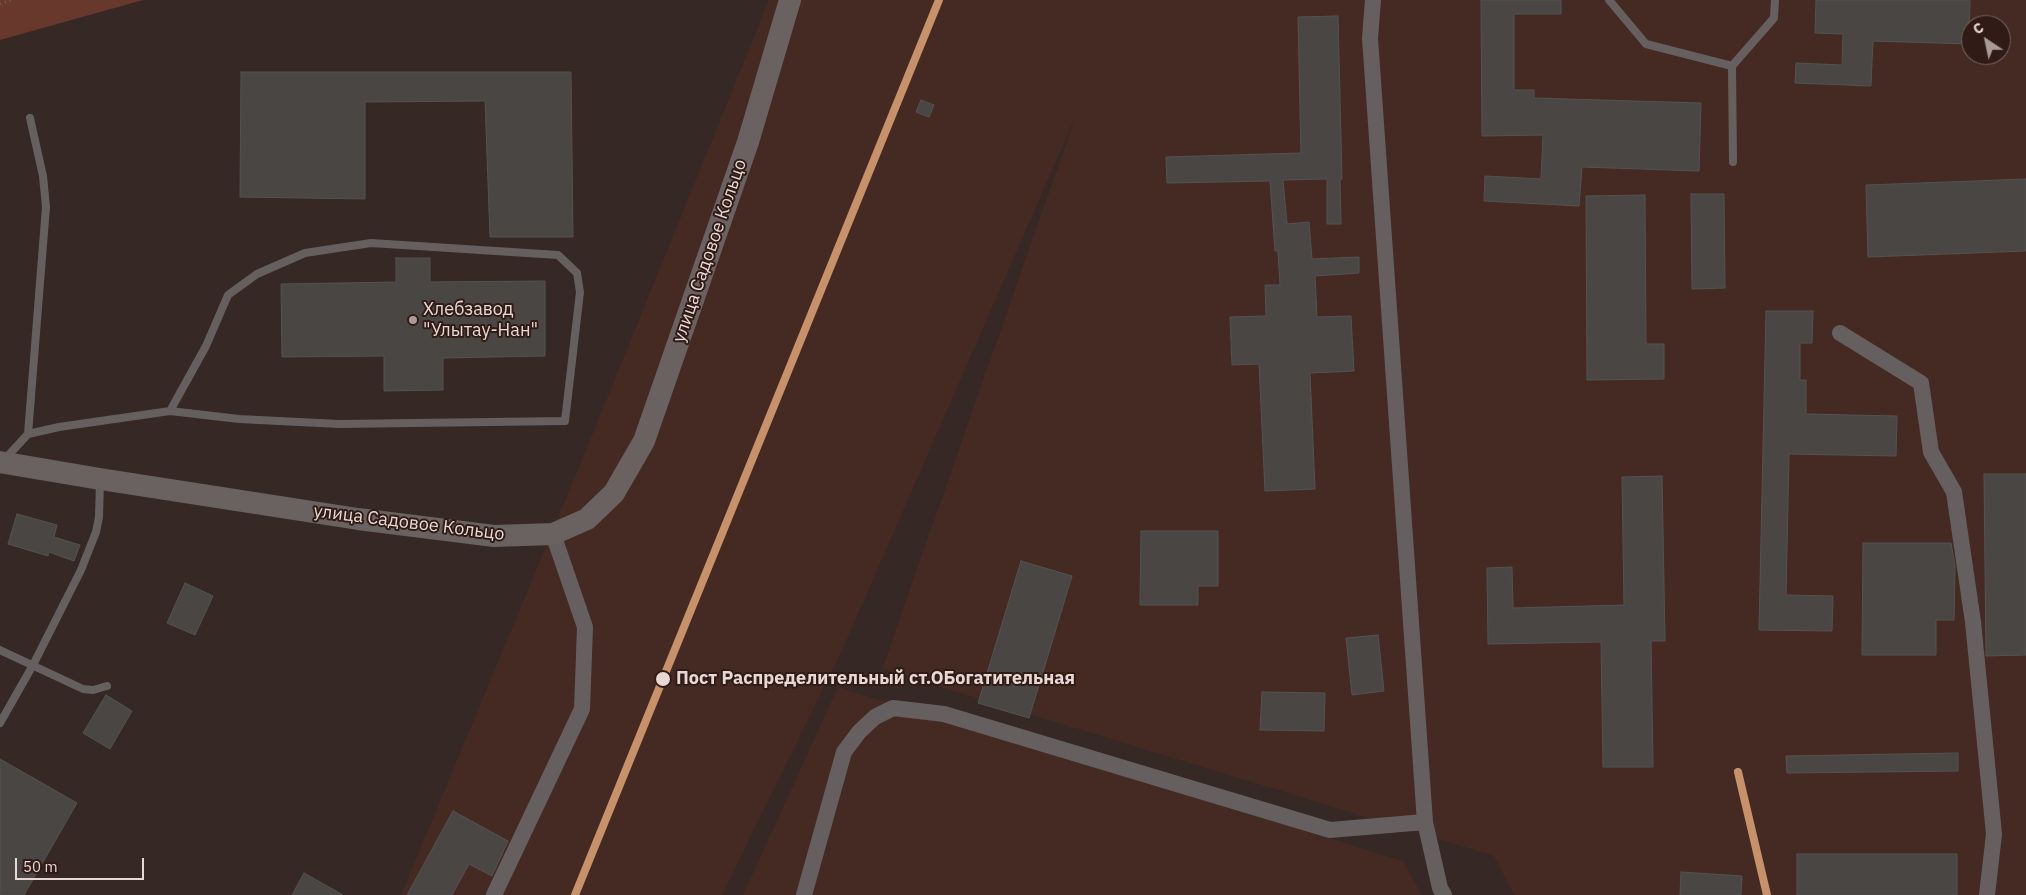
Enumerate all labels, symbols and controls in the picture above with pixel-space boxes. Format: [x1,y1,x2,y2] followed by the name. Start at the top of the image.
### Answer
[1961,15,2011,65] north arrow
[1969,18,1987,38] text: С
[668,157,752,345] street label: улица Садовое Кольцо
[423,299,538,342] place label: Хлебзавод "Улытау-Нан"
[407,314,419,326] marker: Хлебзавод "Улытау-Нан"
[312,501,506,545] street label: улица Садовое Кольцо
[676,668,1075,690] place label: Пост Распределительный ст.ОБогатительная
[654,670,672,688] marker: Пост Распределительный ст.ОБогатительная
[18,848,146,880] scale bar
[23,857,58,876] text: 50 m

